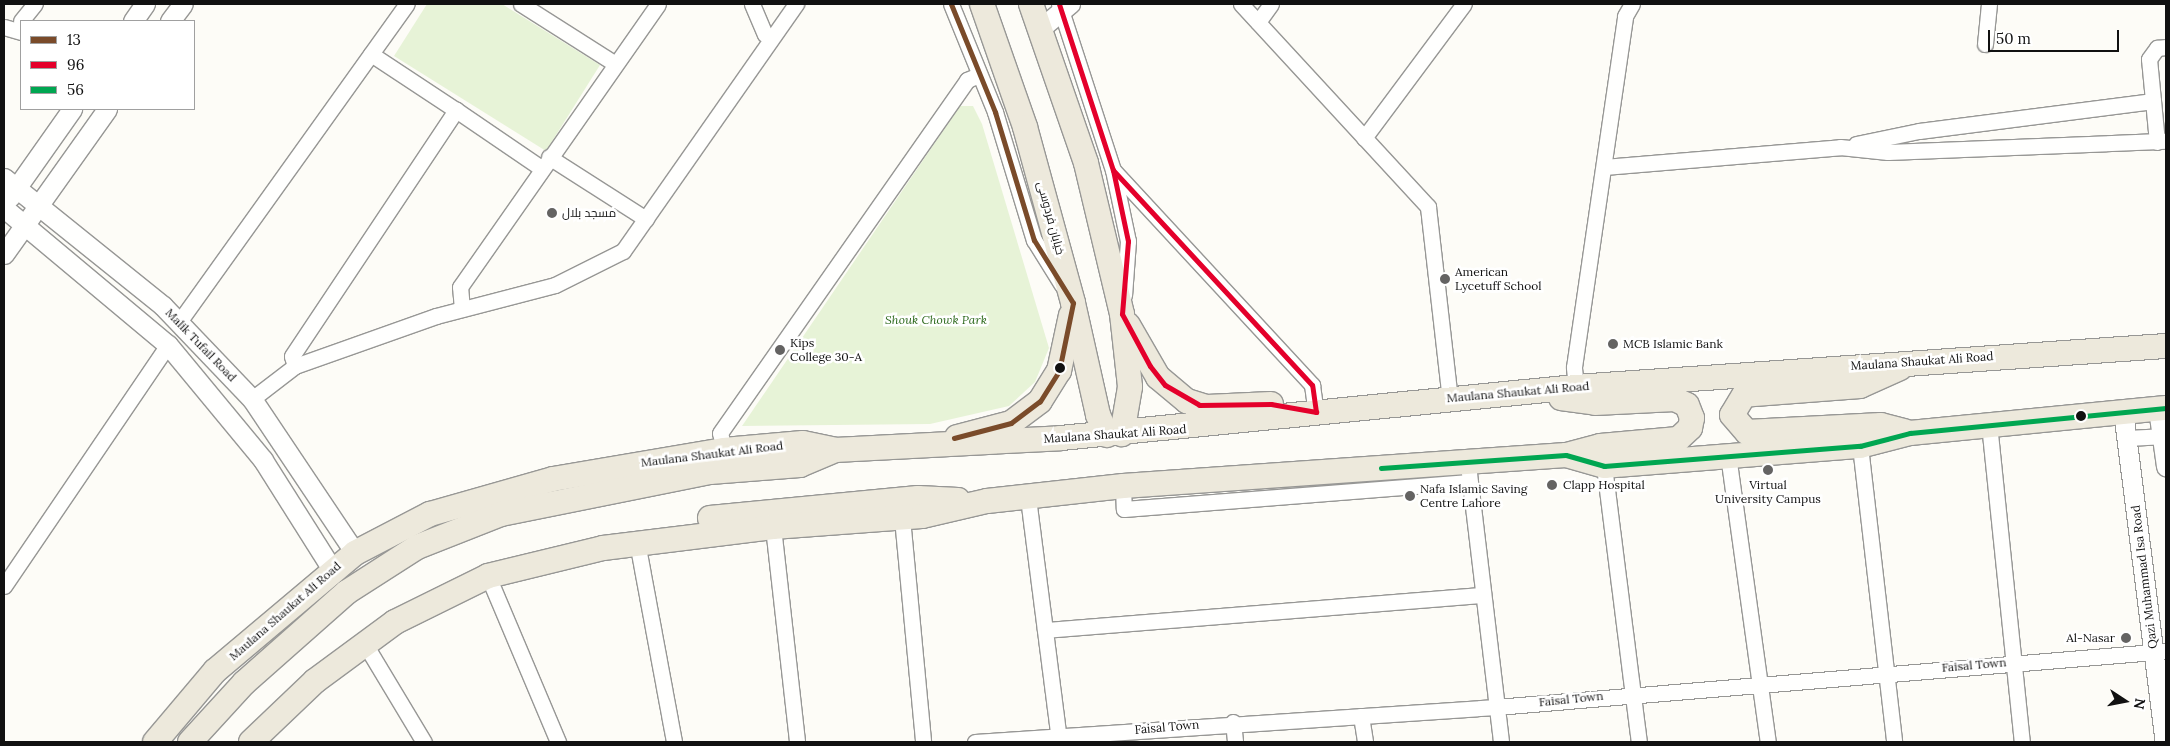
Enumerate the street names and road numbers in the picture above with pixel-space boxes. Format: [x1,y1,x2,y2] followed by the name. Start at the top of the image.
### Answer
[1034,180,1068,256] street label: خیابان فردوسی
[162,305,240,385] street label: Malik Tufail Road
[1850,349,1994,373] street label: Maulana Shaukat Ali Road
[1446,379,1590,405] street label: Maulana Shaukat Ali Road
[1043,422,1187,446] street label: Maulana Shaukat Ali Road
[640,438,784,470] street label: Maulana Shaukat Ali Road
[2128,504,2160,650] street label: Qazi Muhammad Isa Road
[226,559,344,663] street label: Maulana Shaukat Ali Road
[1941,655,2007,675] street label: Faisal Town
[1538,688,1604,710] street label: Faisal Town
[1134,717,1200,737] street label: Faisal Town

